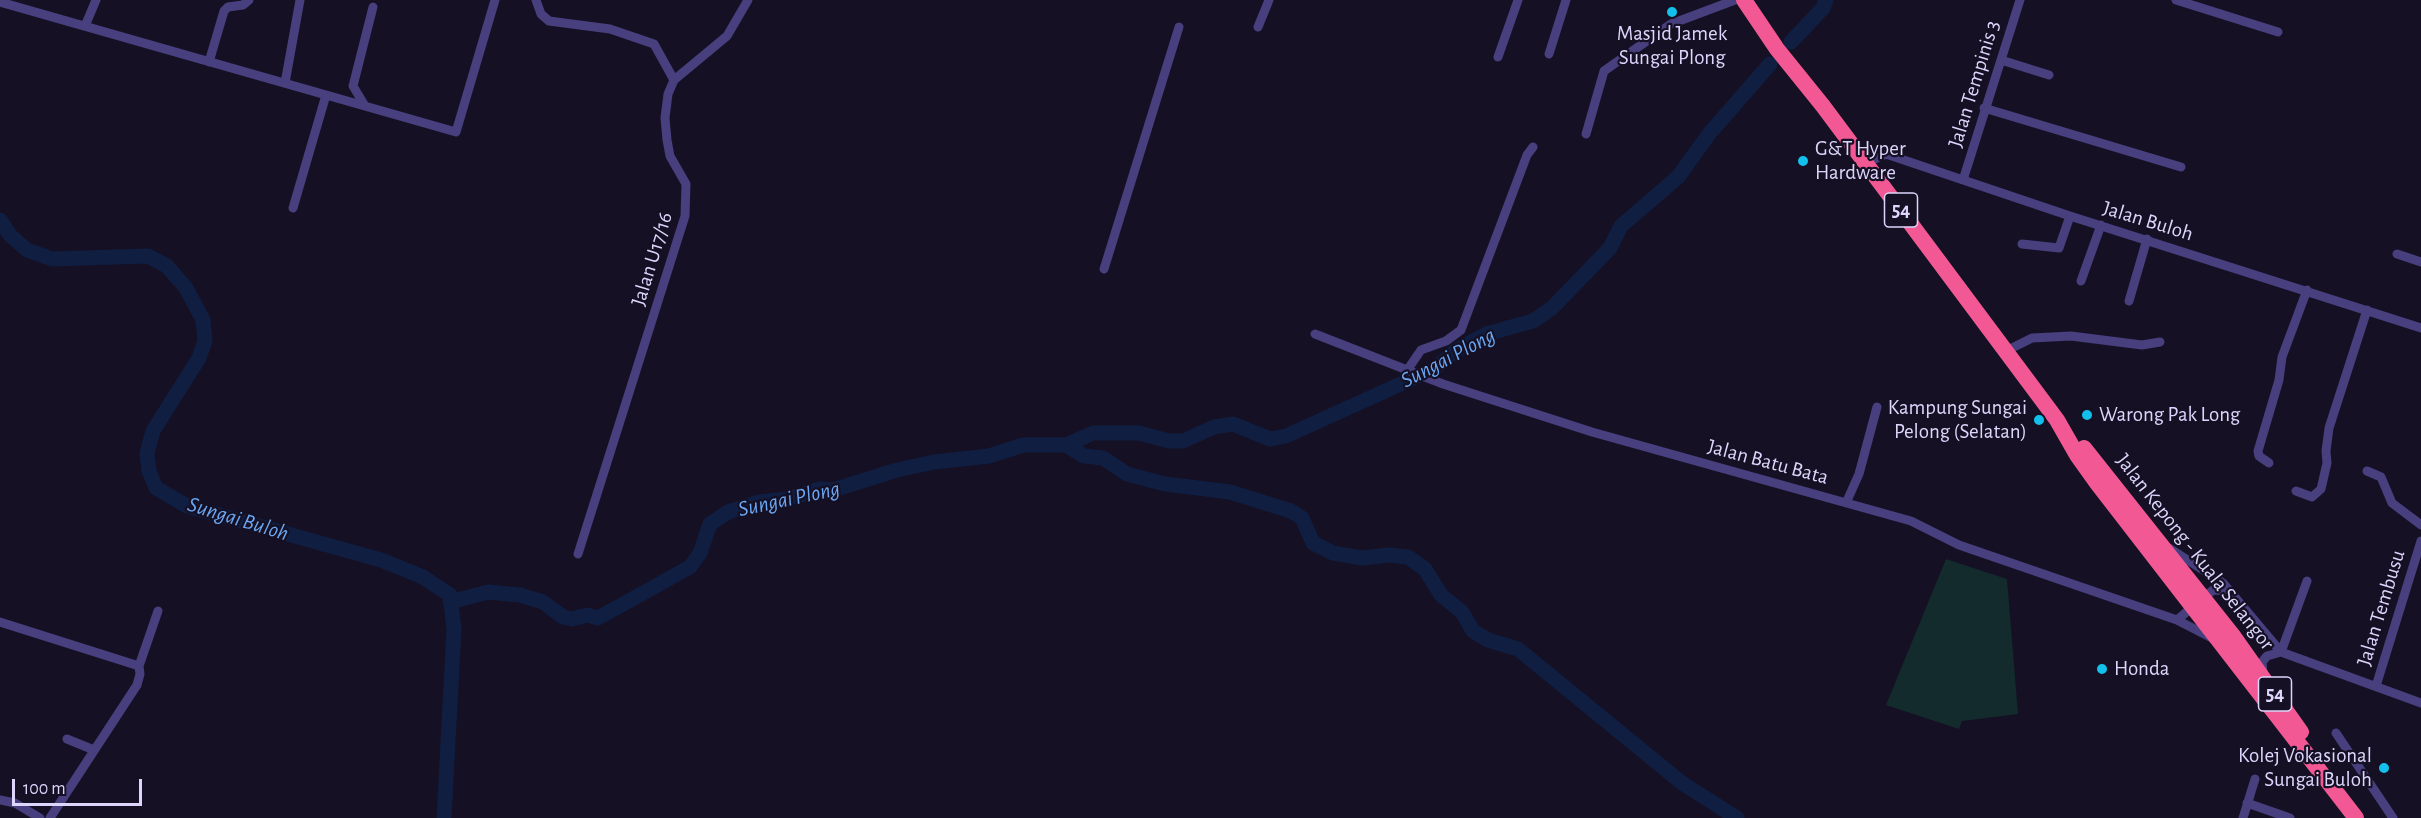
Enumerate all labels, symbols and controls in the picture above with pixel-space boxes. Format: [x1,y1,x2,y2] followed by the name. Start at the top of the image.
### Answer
[1665,5,1679,19] marker: Masjid Jamek Sungai Plong
[1943,17,2005,151] street label: Jalan Tempinis 3
[1617,21,1727,71] place label: Masjid Jamek Sungai Plong
[1815,136,1906,186] place label: G&T Hyper Hardware
[1796,154,1810,168] marker: G&T Hyper Hardware
[1884,193,1918,227] road number: 54
[2100,195,2196,247] street label: Jalan Buloh
[626,209,678,309] street label: Jalan U17/16
[1396,322,1500,394] water label: Sungai Plong
[1888,395,2027,445] place label: Kampung Sungai Pelong (Selatan)
[2099,402,2240,428] place label: Warong Pak Long
[2080,408,2094,422] marker: Warong Pak Long
[2032,413,2046,427] marker: Kampung Sungai Pelong (Selatan)
[1705,434,1831,490] street label: Jalan Batu Bata
[2110,449,2280,655] street label: Jalan Kepong - Kuala Selangor
[736,475,842,523] water label: Sungai Plong
[184,491,292,547] water label: Sungai Buloh
[2351,547,2411,669] street label: Jalan Tembusu
[2114,656,2169,682] place label: Honda
[2095,662,2109,676] marker: Honda
[2258,677,2292,711] road number: 54
[2238,743,2372,793] place label: Kolej Vokasional Sungai Buloh
[2377,761,2391,775] marker: Kolej Vokasional Sungai Buloh
[15,767,146,805] scale bar
[23,780,66,798] text: 100 m

